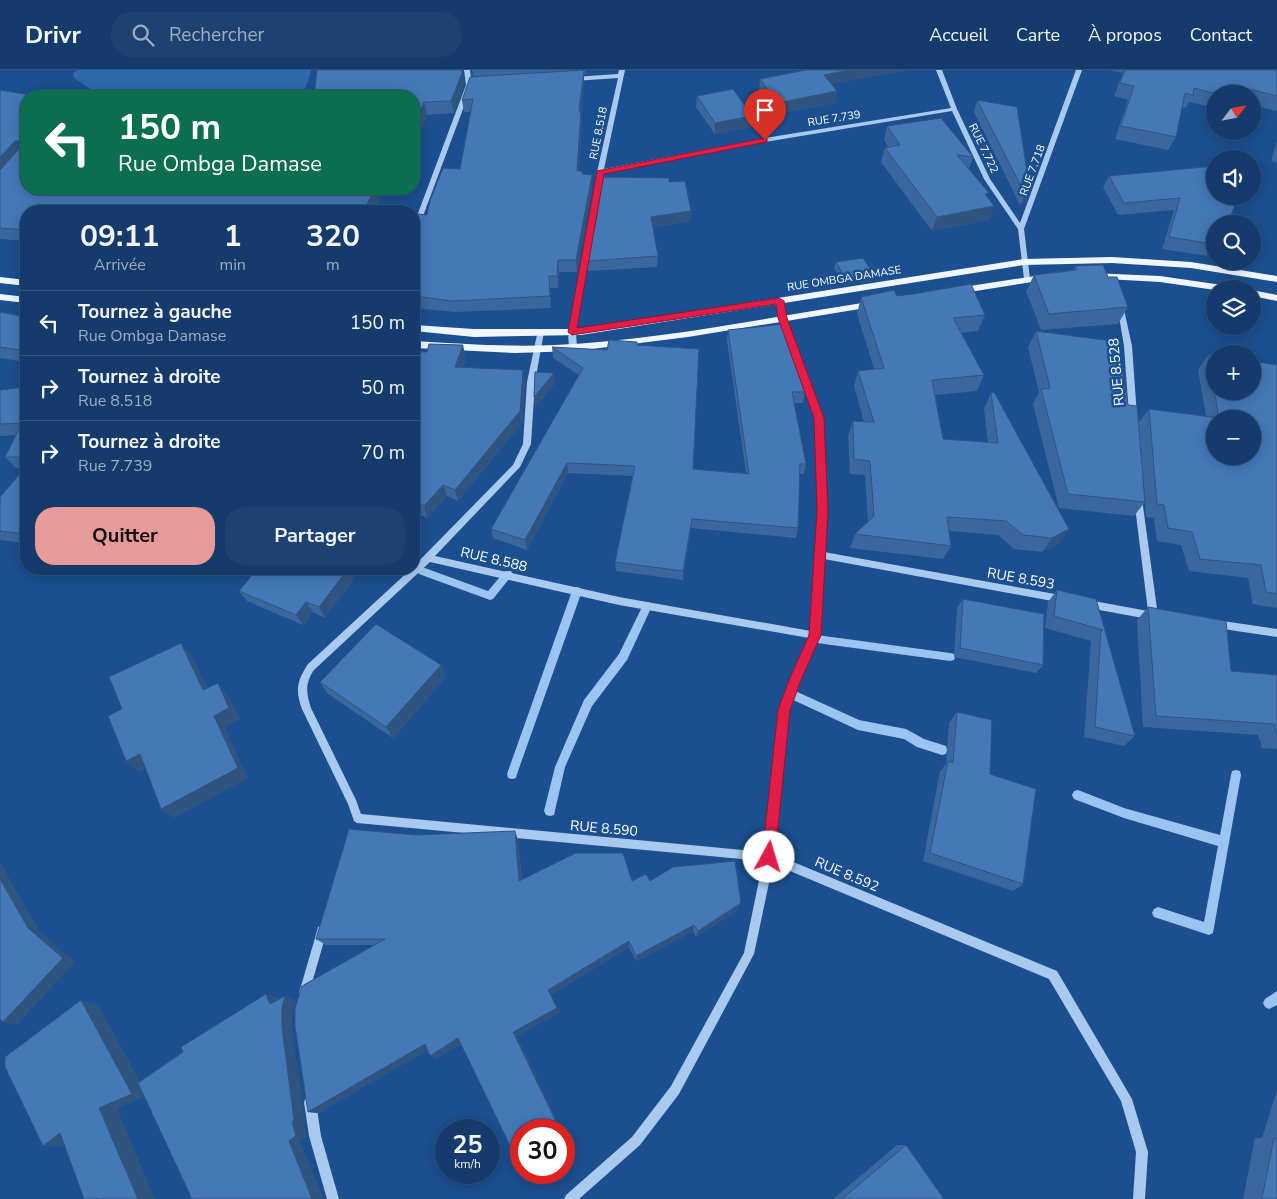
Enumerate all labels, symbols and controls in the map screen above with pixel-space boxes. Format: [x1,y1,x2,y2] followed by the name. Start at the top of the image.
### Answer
[111,12,461,57] search box
[25,19,81,51] text: Drivr
[129,21,157,49] icon: search
[169,22,264,48] text: Rechercher
[929,23,988,47] text: Accueil
[1016,23,1060,47] text: Carte
[1088,23,1162,47] text: À propos
[1190,23,1252,47] text: Contact
[1206,85,1261,140] north arrow
[1206,85,1261,465] map controls
[744,89,786,140] pin
[751,96,779,124] icon: arrive
[118,104,221,151] text: 150 m
[586,105,611,161] street label: RUE 8.518
[806,107,862,130] street label: RUE 7.739
[35,110,100,175] icon: left
[965,121,1002,176] street label: RUE 7.722
[1016,142,1049,198] street label: RUE 7.718
[118,149,322,179] text: Rue Ombga Damase
[1206,150,1261,205] button: sound
[1206,215,1261,270] button: search
[80,216,159,257] text: 09:11
[224,216,242,257] text: 1
[306,216,360,257] text: 320
[94,254,146,276] text: Arrivée
[219,254,246,276] text: min
[326,254,340,276] text: m
[786,262,902,295] street label: RUE OMBGA DAMASE
[1206,280,1261,335] button: layers
[78,299,232,325] text: Tournez à gauche
[35,309,63,337] icon: left
[350,310,405,336] text: 150 m
[78,325,226,347] text: Rue Ombga Damase
[1104,337,1129,407] street label: RUE 8.528
[1206,345,1261,400] button: +
[78,364,221,390] text: Tournez à droite
[35,374,63,402] icon: right
[361,375,405,401] text: 50 m
[78,390,152,412] text: Rue 8.518
[1206,410,1261,465] button: −
[78,429,221,455] text: Tournez à droite
[35,439,63,467] icon: right
[361,440,405,466] text: 70 m
[78,455,152,477] text: Rue 7.739
[35,507,215,565] button: Quitter
[225,507,405,565] button: Partager
[459,543,529,576] street label: RUE 8.588
[986,563,1056,594] street label: RUE 8.593
[569,816,639,841] street label: RUE 8.590
[742,830,794,882] position arrow
[812,852,882,897] street label: RUE 8.592
[510,1119,575,1184] speed limit sign: 30
[452,1128,483,1162] text: 25
[454,1156,481,1172] text: km/h

